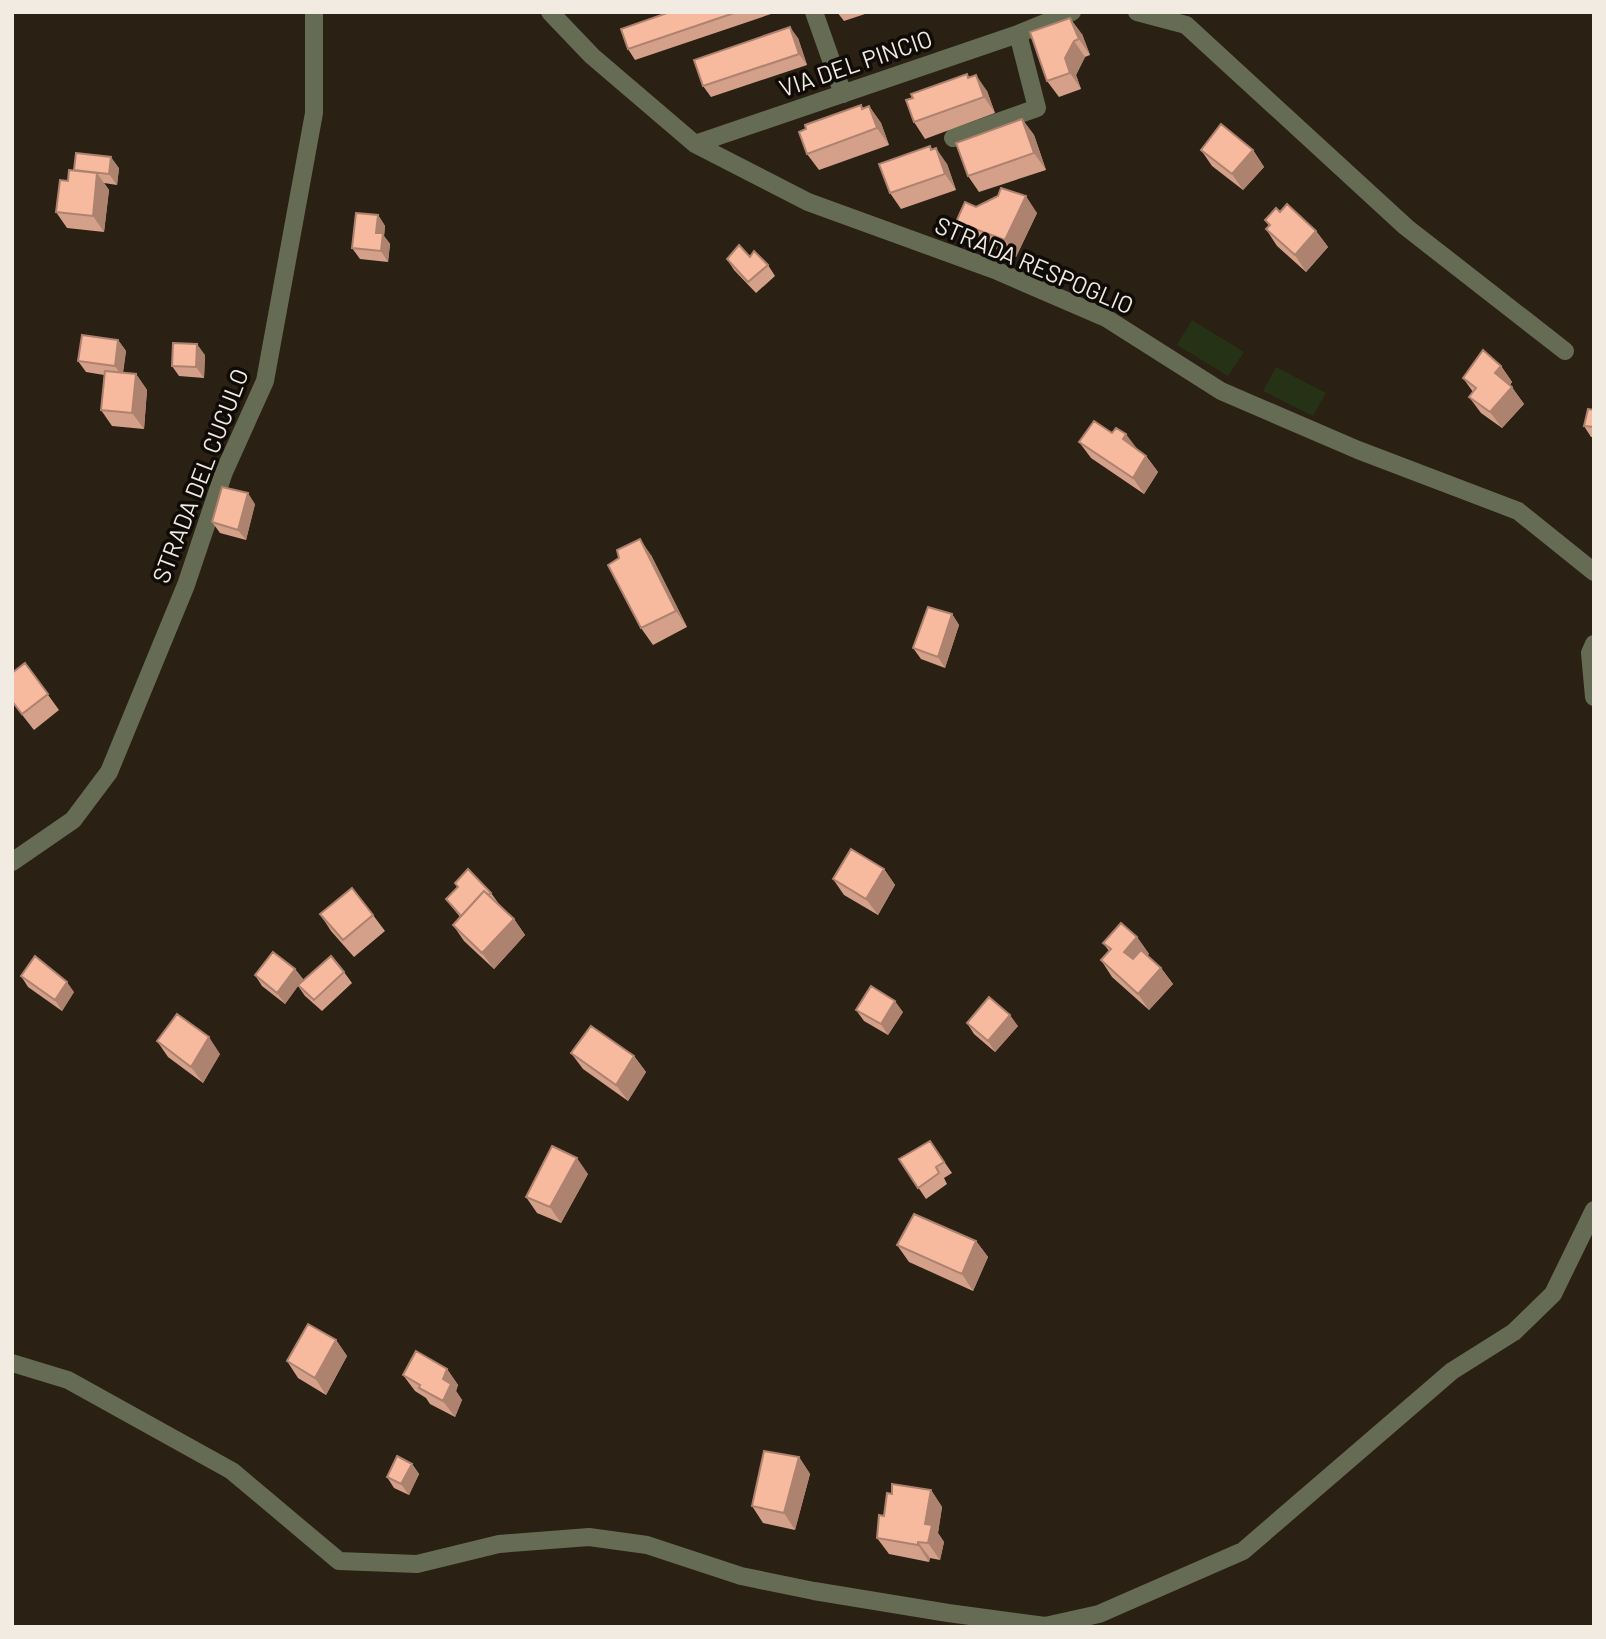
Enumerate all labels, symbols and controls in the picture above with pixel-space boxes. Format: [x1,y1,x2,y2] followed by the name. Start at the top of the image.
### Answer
[775,23,936,102] street label: VIA DEL PINCIO
[931,210,1138,320] street label: STRADA RESPOGLIO
[145,364,254,587] street label: STRADA DEL CUCULO

